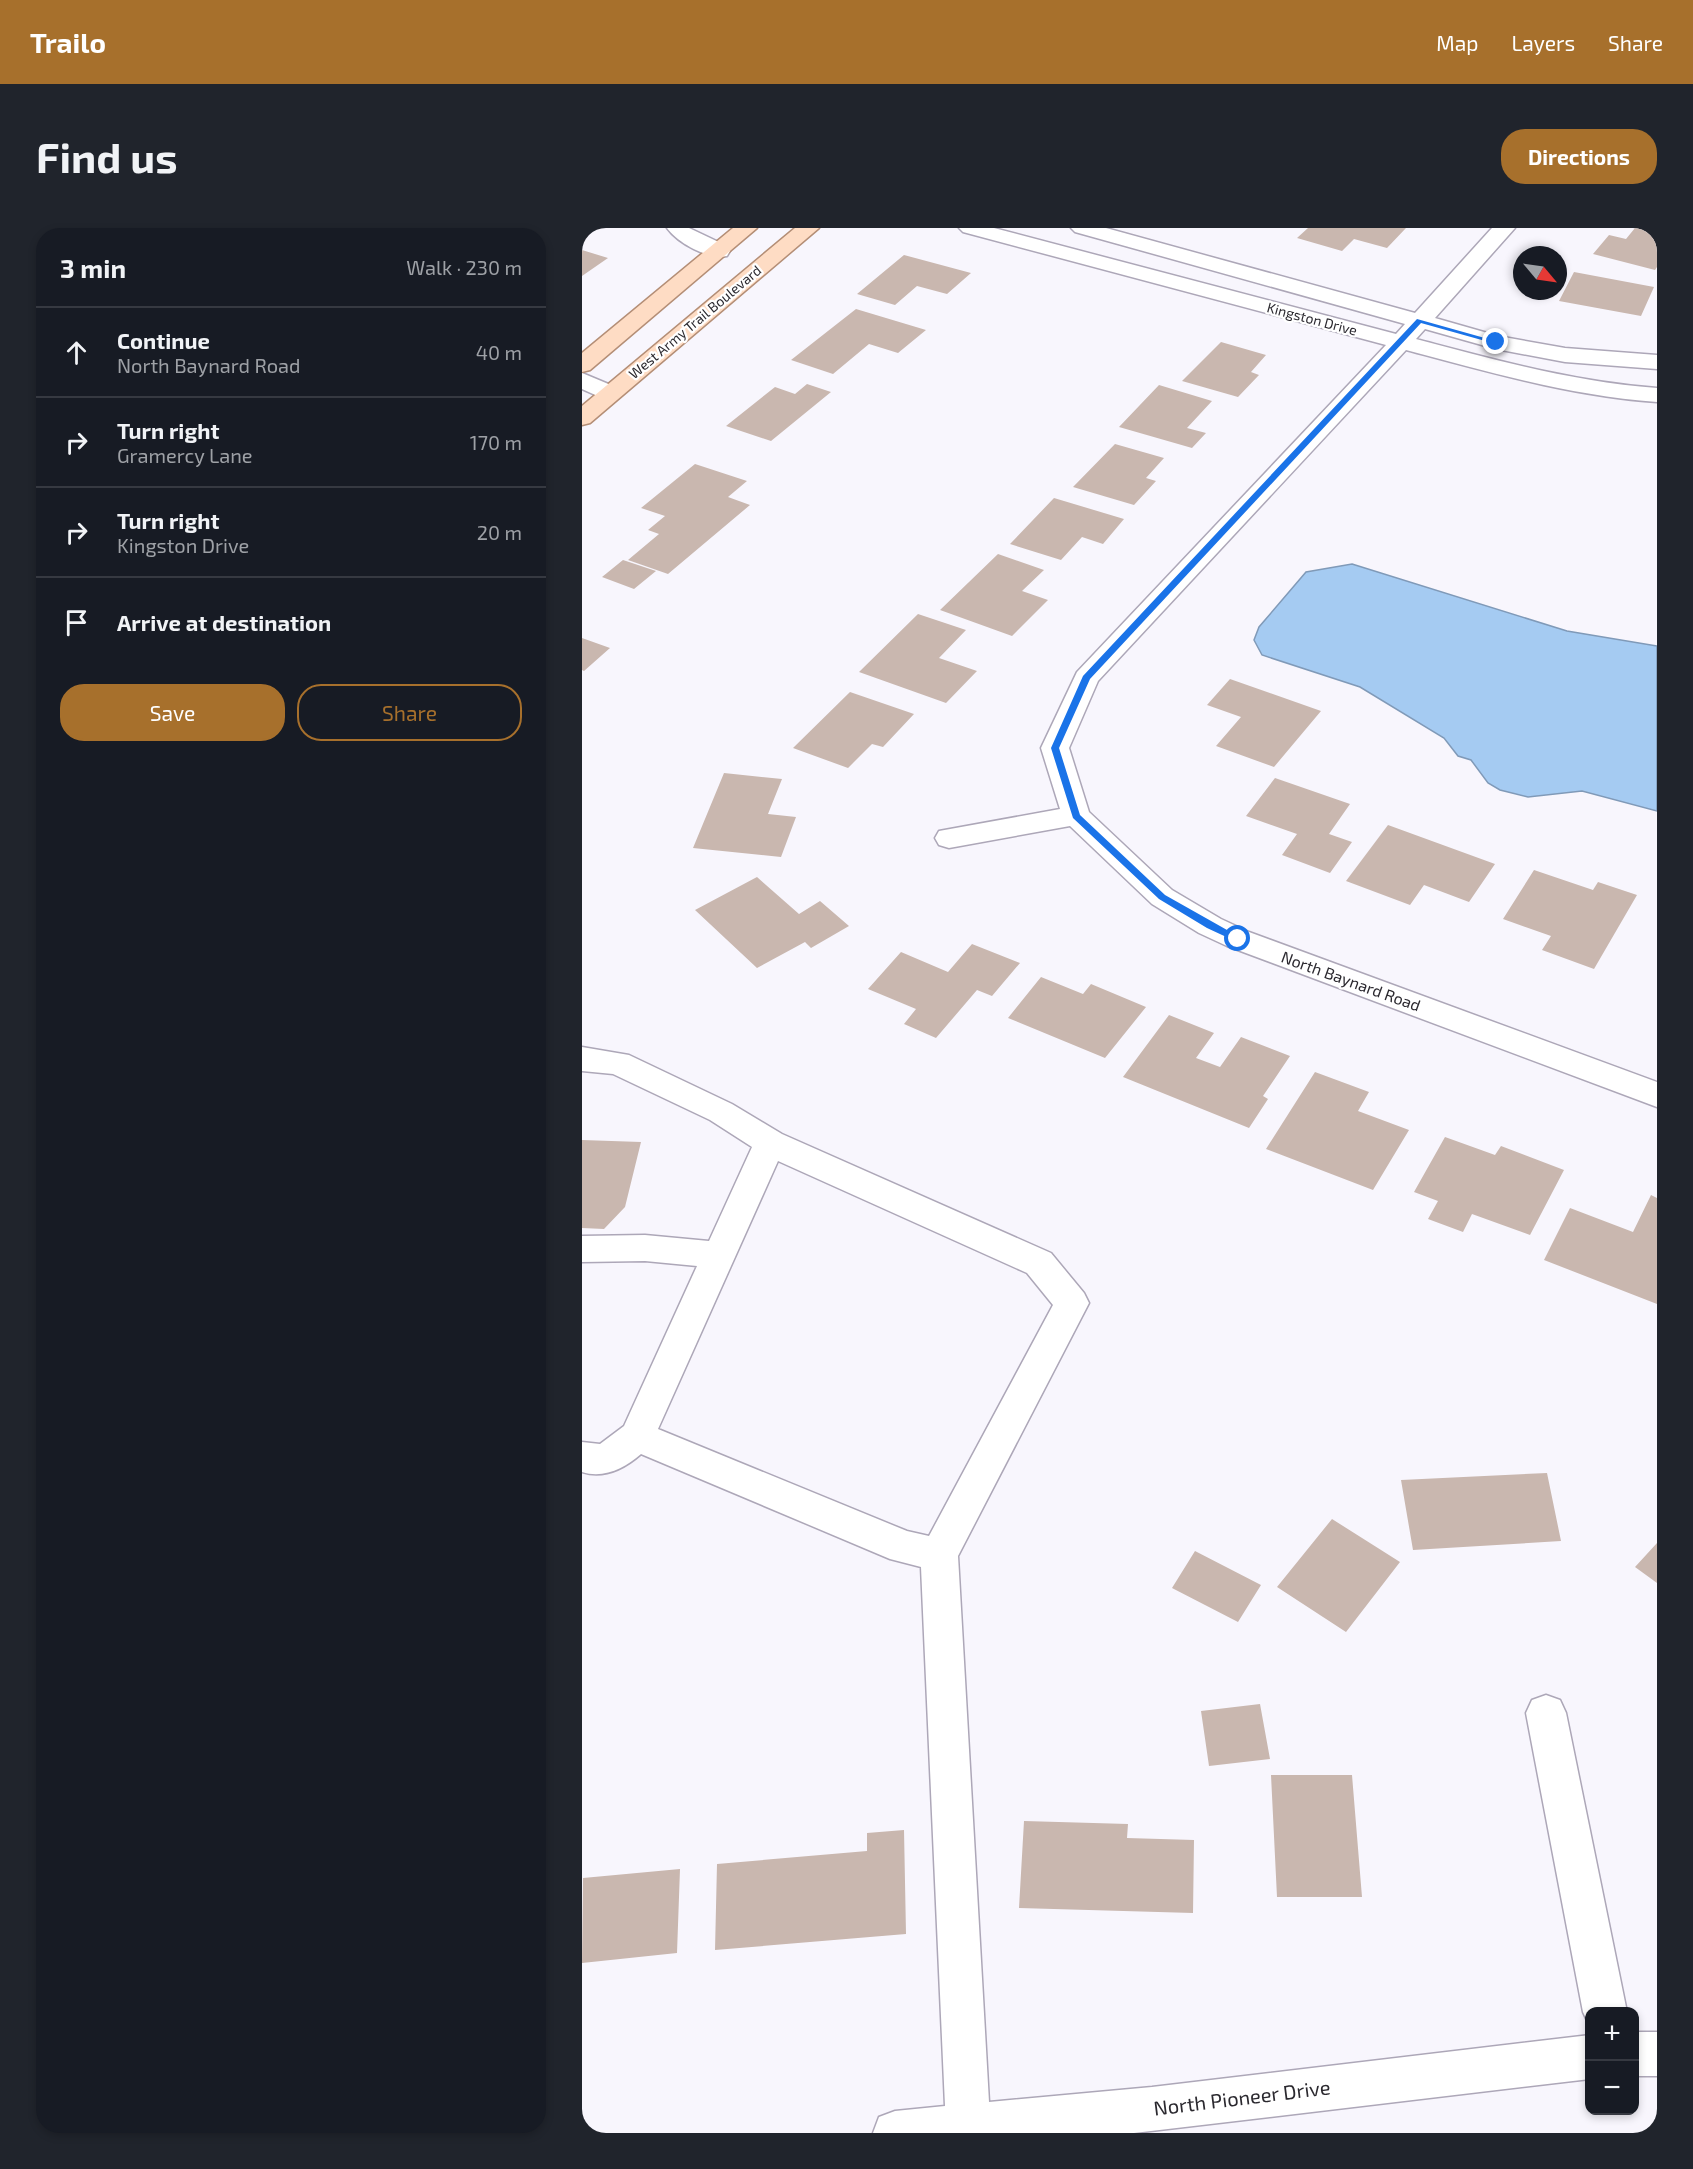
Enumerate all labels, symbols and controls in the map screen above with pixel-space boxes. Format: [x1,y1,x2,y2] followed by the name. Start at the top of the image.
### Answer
[30,25,106,59] text: Trailo
[1436,30,1478,55] text: Map
[1511,30,1575,55] text: Layers
[1608,30,1663,55] text: Share
[1501,129,1657,184] button: Directions
[36,131,178,181] text: Find us
[1513,246,1567,300] north arrow
[60,252,126,283] text: 3 min
[406,255,522,279] text: Walk · 230 m
[625,261,764,382] street label: West Army Trail Boulevard
[1265,298,1359,339] street label: Kingston Drive
[117,327,210,353] text: Continue
[1482,328,1508,354] route end
[60,336,93,369] icon: ahead
[476,340,522,364] text: 40 m
[117,353,301,377] text: North Baynard Road
[117,417,219,443] text: Turn right
[60,426,93,459] icon: right
[470,430,522,454] text: 170 m
[117,443,253,467] text: Gramercy Lane
[117,507,219,533] text: Turn right
[60,516,93,549] icon: right
[477,520,522,544] text: 20 m
[117,533,249,557] text: Kingston Drive
[60,606,93,639] icon: arrive
[117,609,331,635] text: Arrive at destination
[60,684,285,741] button: Save
[297,684,522,741] button: Share
[1224,925,1250,951] route start
[1279,946,1423,1015] street label: North Baynard Road
[1585,2007,1639,2115] map controls
[1585,2007,1639,2061] button: +
[1585,2061,1639,2115] button: −
[1152,2074,1332,2120] street label: North Pioneer Drive

